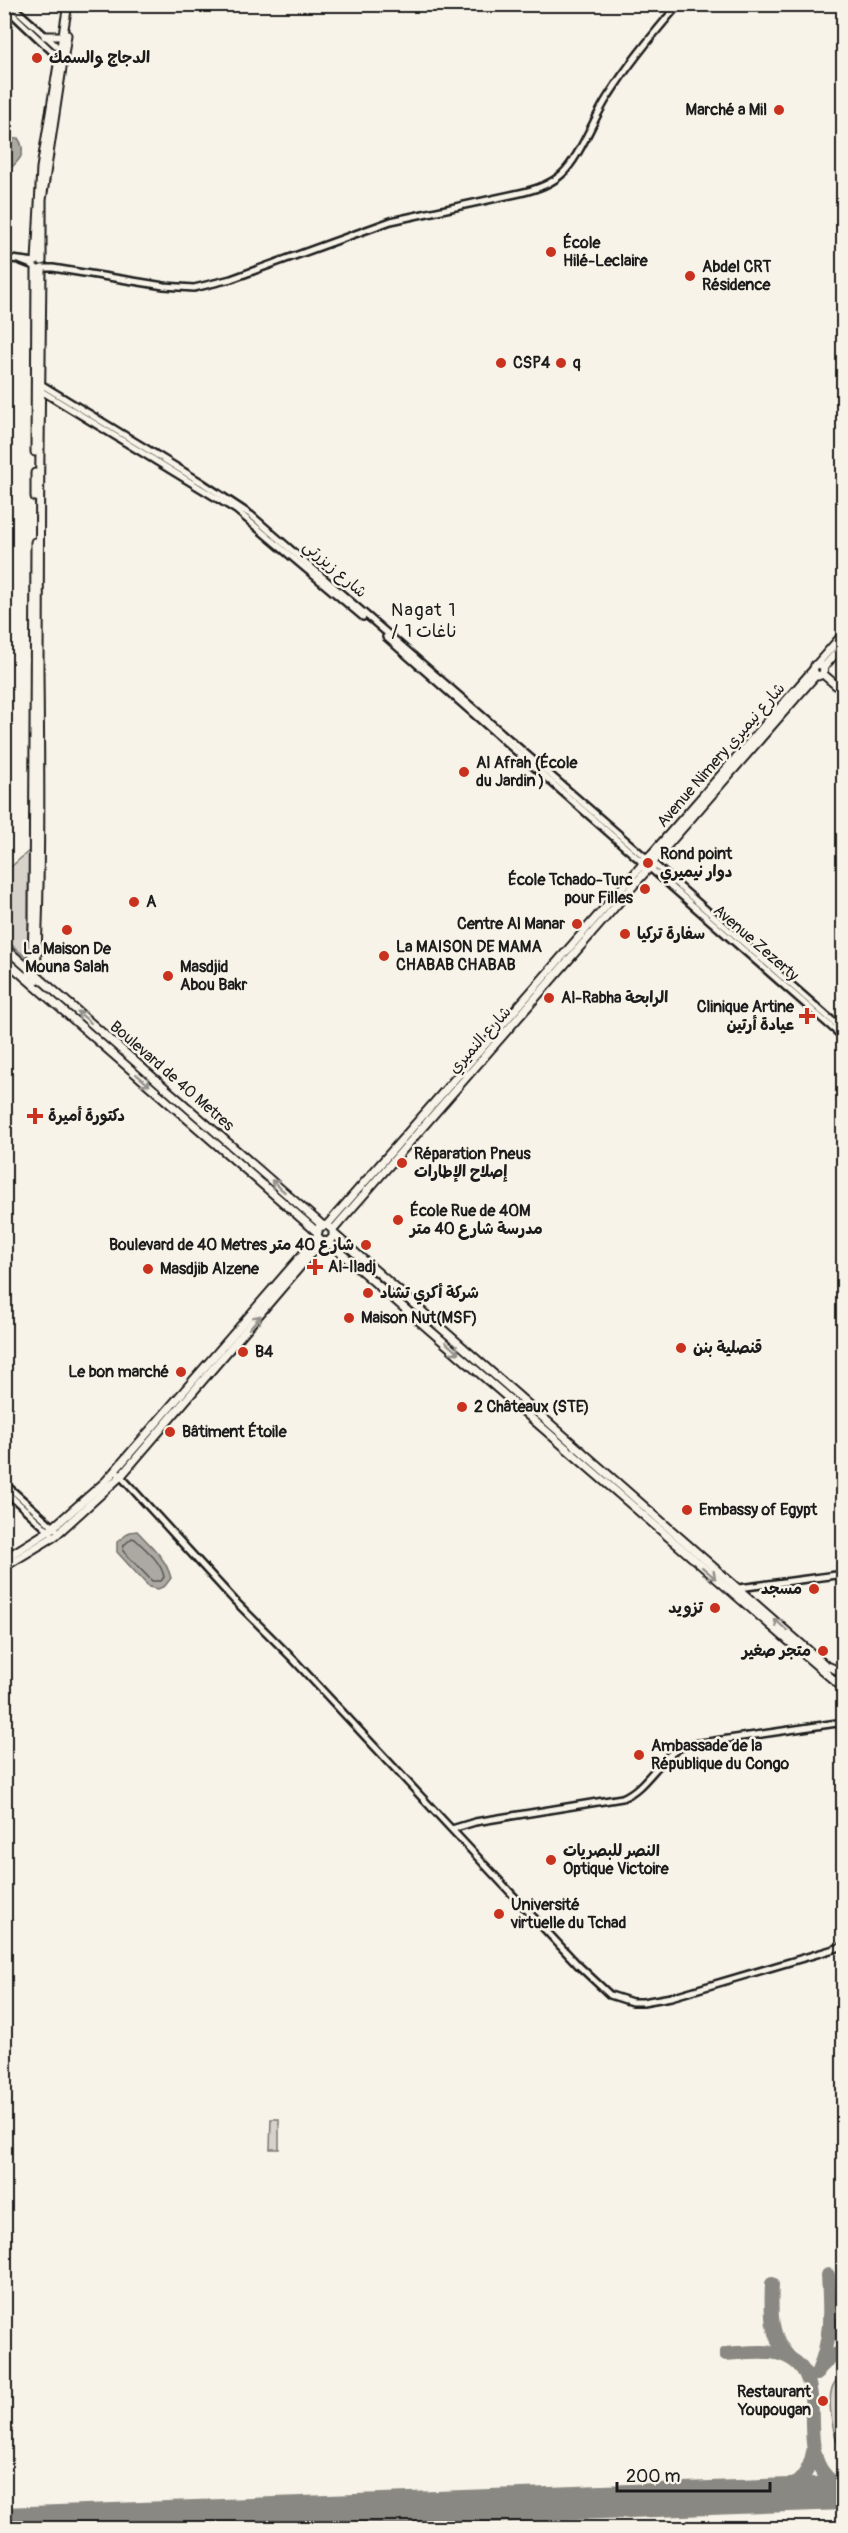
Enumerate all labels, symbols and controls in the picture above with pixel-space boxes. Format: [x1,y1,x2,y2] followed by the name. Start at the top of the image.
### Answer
[49,48,150,68] place label: الدجاج والسمك
[30,51,44,65] marker: الدجاج والسمك
[686,100,767,120] place label: Marché a Mil
[772,103,786,117] marker: Marché a Mil
[563,232,649,271] place label: École Hilé-Leclaire
[544,245,558,259] marker: École Hilé-Leclaire
[702,257,772,295] place label: Abdel CRT Résidence
[683,269,697,283] marker: Abdel CRT Résidence
[513,353,551,373] place label: CSP4
[573,353,581,373] place label: q
[494,356,508,370] marker: CSP4
[554,356,568,370] marker: q
[296,536,371,605] street label: شارع زيزرتي
[391,599,457,643] district label: Nagat 1 / ناغات 1
[653,679,790,832] street label: Avenue Nimery شارع نيميري
[476,752,579,791] place label: Al Afrah (École du Jardin )
[457,765,471,779] marker: Al Afrah (École du Jardin )
[660,844,733,884] place label: Rond point دوار نيميري
[641,856,655,870] marker: Rond point دوار نيميري
[508,869,634,908] place label: École Tchado-Turc pour Filles
[638,882,652,896] marker: École Tchado-Turc pour Filles
[146,892,157,912] place label: A
[127,895,141,909] marker: A
[709,900,803,986] street label: Avenue Zezerty
[457,914,565,934] place label: Centre Al Manar
[570,917,584,931] marker: Centre Al Manar
[60,923,74,937] marker: La Maison De Mouna Salah
[637,924,705,944] place label: سفارة تركيا
[618,927,632,941] marker: سفارة تركيا
[396,937,542,975] place label: La MAISON DE MAMA CHABAB CHABAB
[23,939,112,977] place label: La Maison De Mouna Salah
[377,949,391,963] marker: La MAISON DE MAMA CHABAB CHABAB
[180,957,248,995] place label: Masdjid Abou Bakr
[161,969,175,983] marker: Masdjid Abou Bakr
[561,988,668,1008] place label: Al-Rabha الرابحة
[542,991,556,1005] marker: Al-Rabha الرابحة
[697,997,795,1035] place label: Clinique Artine عيادة أرتين
[444,1002,516,1079] street label: شارع النميري
[798,1007,816,1025] marker: Clinique Artine عيادة أرتين
[77,1010,92,1024] one-way arrow
[106,1017,238,1135] street label: Boulevard de 40 Metres
[135,1073,150,1087] one-way arrow
[48,1105,125,1126] place label: دكتورة أميرة
[26,1107,44,1125] marker: دكتورة أميرة
[414,1144,532,1182] place label: Réparation Pneus إصلاح الإطارات
[395,1156,409,1170] marker: Réparation Pneus إصلاح الإطارات
[271,1179,286,1193] one-way arrow
[408,1200,543,1240] place label: École Rue de 40M مدرسة شارع 40 متر
[391,1213,405,1227] marker: École Rue de 40M مدرسة شارع 40 متر
[109,1235,354,1256] place label: Boulevard de 40 Metres شارع 40 متر
[359,1238,373,1252] marker: Boulevard de 40 Metres شارع 40 متر
[328,1257,377,1277] place label: Al-Iladj
[306,1258,324,1276] marker: Al-Iladj
[160,1259,260,1279] place label: Masdjib Alzene
[141,1262,155,1276] marker: Masdjib Alzene
[380,1282,479,1305] place label: شركة أكري تشاد
[361,1286,375,1300] marker: شركة أكري تشاد
[361,1308,477,1328] place label: Maison Nut(MSF)
[342,1311,356,1325] marker: Maison Nut(MSF)
[248,1315,262,1330] one-way arrow
[693,1338,762,1358] place label: قنصلية بنن
[674,1341,688,1355] marker: قنصلية بنن
[255,1342,274,1362] place label: B4
[444,1342,460,1355] one-way arrow
[236,1345,250,1359] marker: B4
[68,1362,169,1382] place label: Le bon marché
[174,1365,188,1379] marker: Le bon marché
[474,1397,589,1417] place label: 2 Châteaux (STE)
[455,1400,469,1414] marker: 2 Châteaux (STE)
[182,1421,288,1442] place label: Bâtiment Étoile
[163,1425,177,1439] marker: Bâtiment Étoile
[699,1500,818,1520] place label: Embassy of Egypt
[680,1503,694,1517] marker: Embassy of Egypt
[702,1566,717,1580] one-way arrow
[761,1579,802,1599] place label: مسجد
[807,1582,821,1596] marker: مسجد
[668,1598,704,1618] place label: تزويد
[708,1601,722,1615] marker: تزويد
[774,1618,789,1632] one-way arrow
[740,1641,811,1661] place label: متجر صغير
[816,1644,830,1658] marker: متجر صغير
[651,1736,790,1774] place label: Ambassade de la République du Congo
[632,1748,646,1762] marker: Ambassade de la République du Congo
[563,1841,670,1879] place label: النصر للبصريات Optique Victoire
[544,1853,558,1867] marker: النصر للبصريات Optique Victoire
[510,1895,626,1933] place label: Université virtuelle du Tchad
[492,1907,506,1921] marker: Université virtuelle du Tchad
[737,2382,812,2420] place label: Restaurant Youpougan
[816,2394,830,2408] marker: Restaurant Youpougan
[617,2455,770,2493] scale bar
[626,2465,681,2488] text: 200 m

